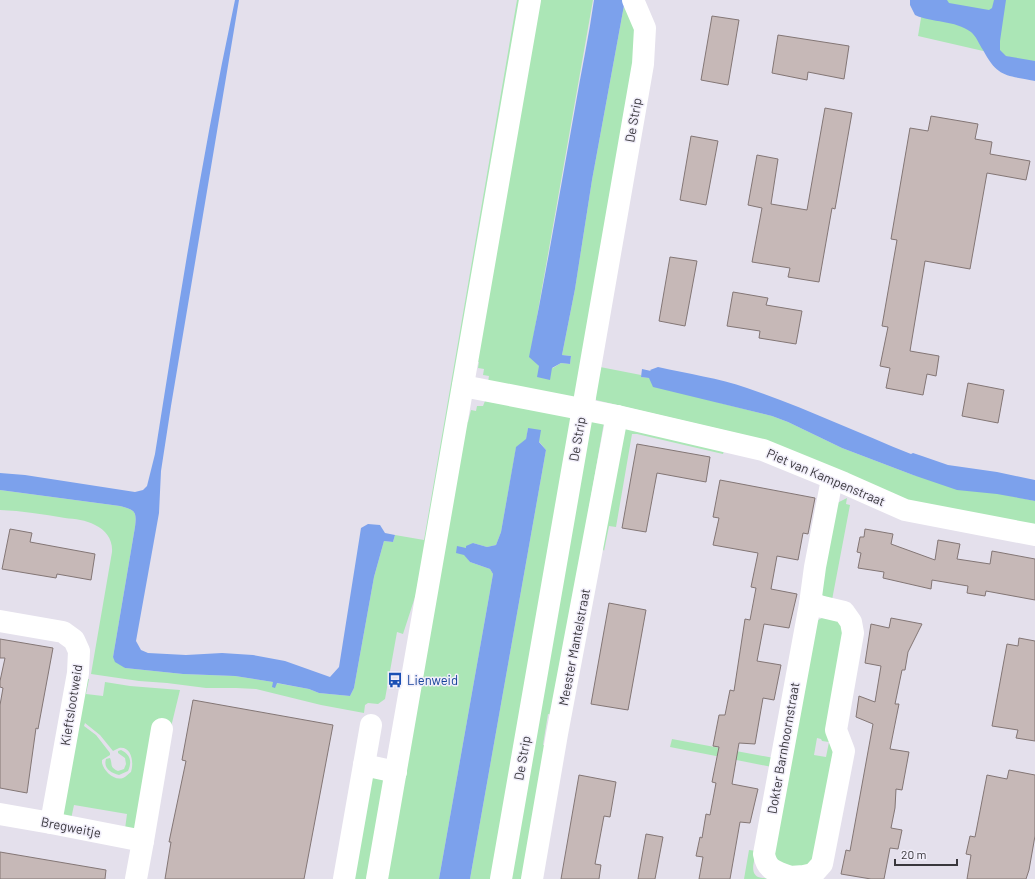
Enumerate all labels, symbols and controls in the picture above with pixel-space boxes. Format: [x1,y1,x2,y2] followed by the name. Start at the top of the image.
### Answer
[621,96,645,144] street label: De Strip
[565,415,589,463] street label: De Strip
[764,445,888,509] street label: Piet van Kampenstraat
[555,587,593,707] street label: Meester Mantelstraat
[57,663,85,747] street label: Kieftslootweid
[386,671,404,689] bus stop icon: Lienweid
[407,672,458,688] place label: Lienweid
[764,681,802,815] street label: Dokter Barnhoornstraat
[510,734,534,782] street label: De Strip
[40,813,103,841] street label: Bregweitje
[895,841,957,867] scale bar
[901,847,927,861] text: 20 m

